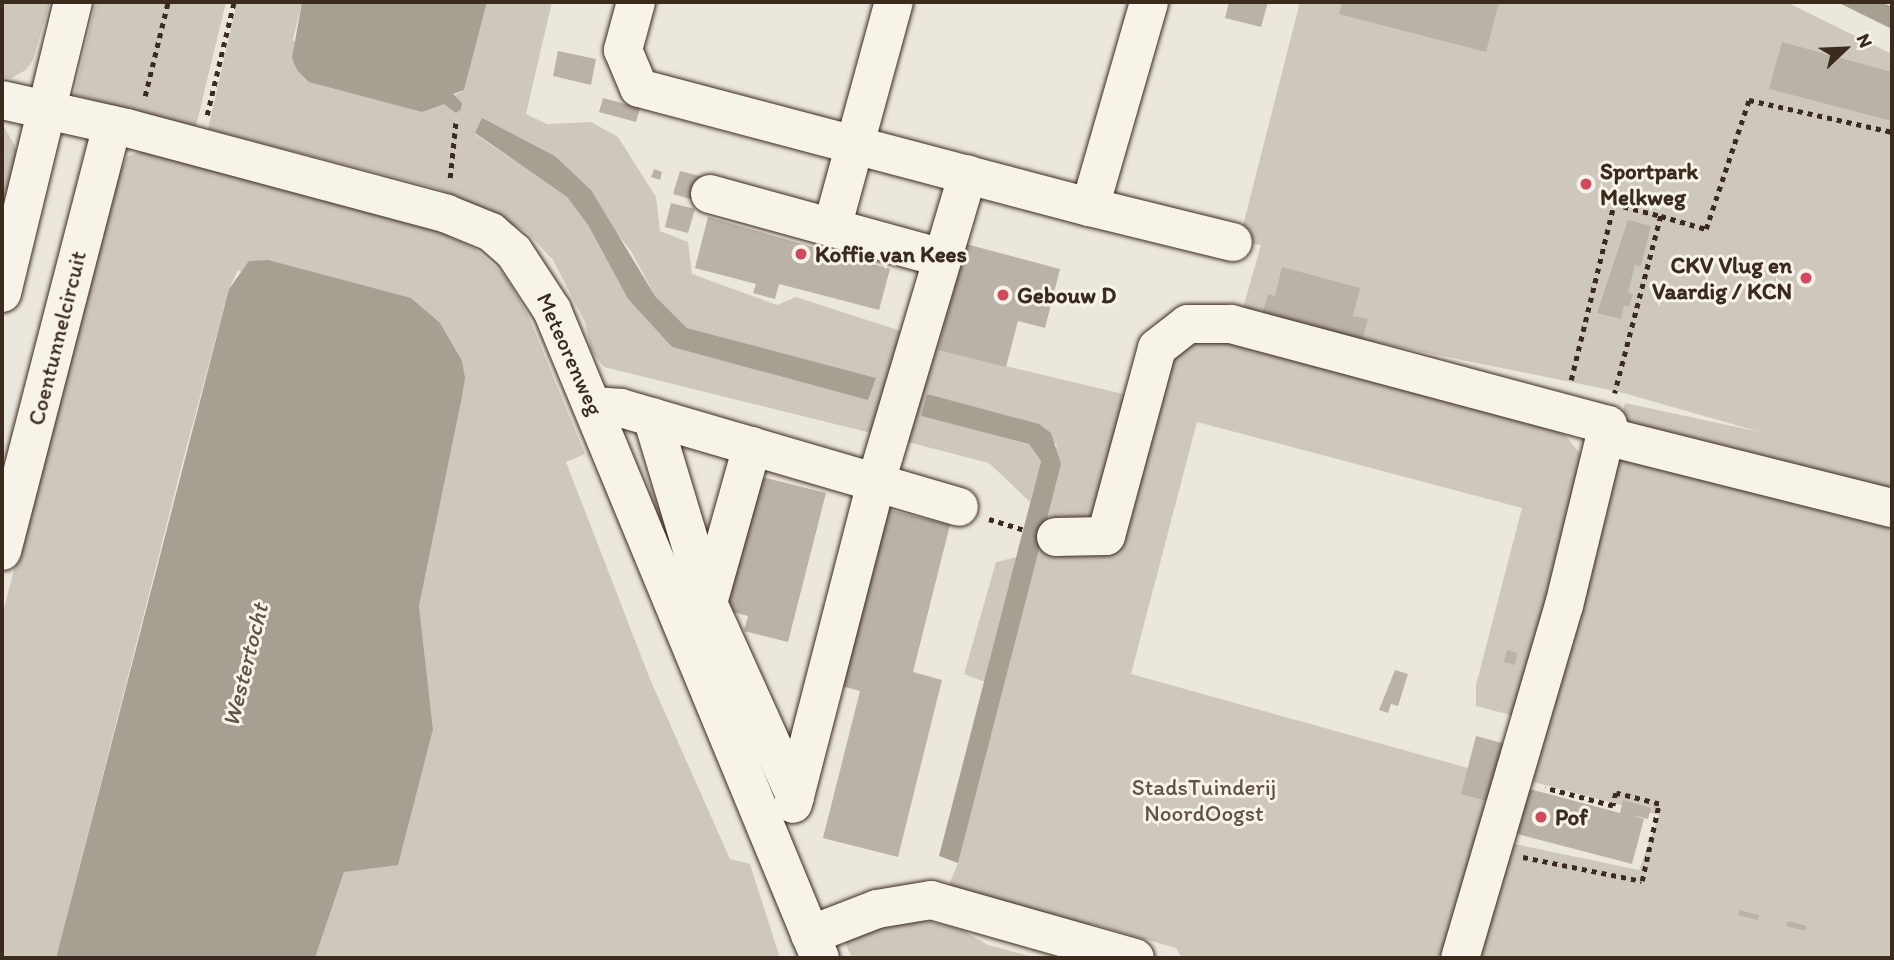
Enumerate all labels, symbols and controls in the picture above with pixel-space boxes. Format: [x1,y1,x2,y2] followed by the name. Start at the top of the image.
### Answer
[1810,14,1880,84] north arrow
[1852,30,1878,51] text: N
[1600,157,1698,211] place label: Sportpark Melkweg
[1578,176,1594,192] marker: Sportpark Melkweg
[815,240,967,268] place label: Koffie van Kees
[793,246,809,262] marker: Koffie van Kees
[22,248,92,428] street label: Coentunnelcircuit
[1652,251,1792,305] place label: CKV Vlug en Vaardig / KCN
[1798,270,1814,286] marker: CKV Vlug en Vaardig / KCN
[1017,281,1116,309] place label: Gebouw D
[995,287,1011,303] marker: Gebouw D
[531,288,609,420] street label: Meteorenweg
[216,601,274,729] water label: Westertocht
[1132,773,1276,827] park label: StadsTuinderij NoordOogst
[1555,803,1588,831] place label: Pof
[1533,809,1549,825] marker: Pof

